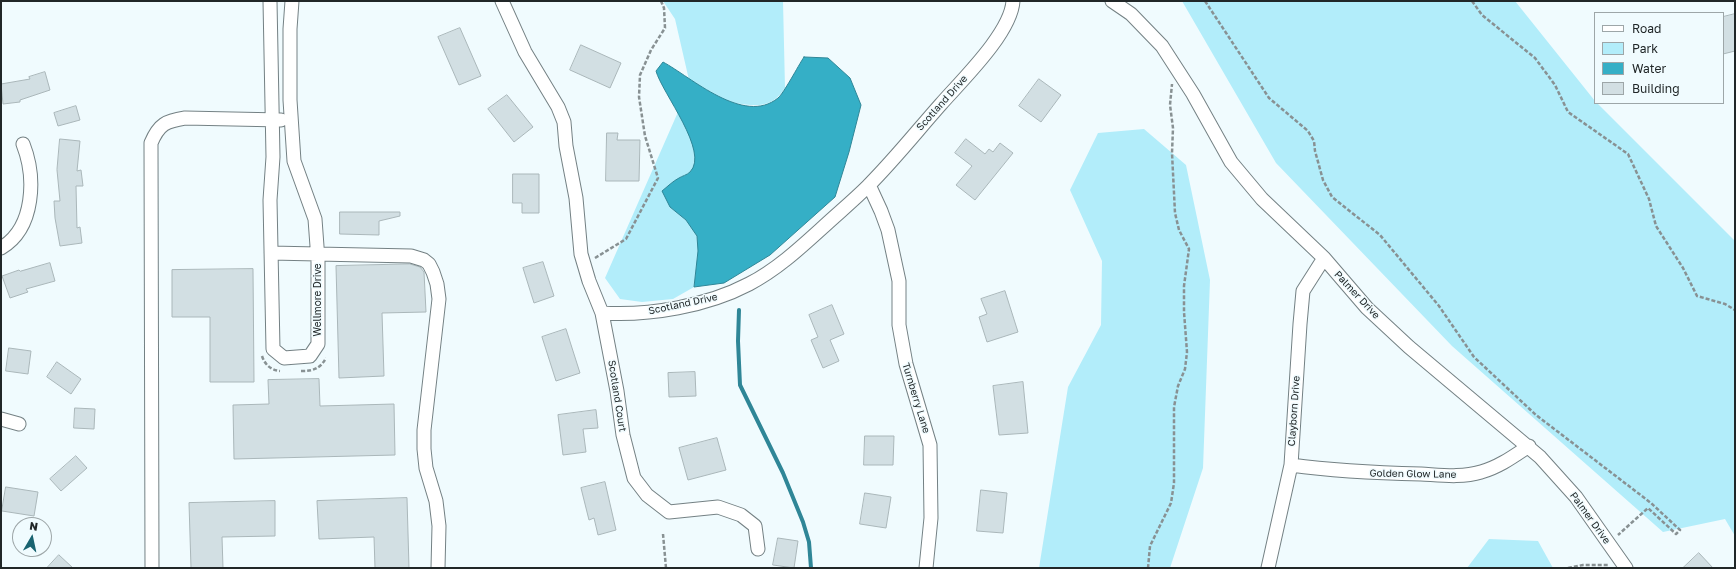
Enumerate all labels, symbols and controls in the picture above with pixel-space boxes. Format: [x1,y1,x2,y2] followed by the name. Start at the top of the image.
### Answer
[1594,12,1724,104] legend
[1632,21,1661,36] text: Road
[1632,41,1658,56] text: Park
[1632,61,1666,76] text: Water
[914,73,970,133] street label: Scotland Drive
[1632,81,1680,96] text: Building
[312,263,324,337] street label: Wellmore Drive
[1332,269,1382,321] street label: Palmer Drive
[647,291,719,317] street label: Scotland Drive
[605,359,629,433] street label: Scotland Court
[900,361,932,435] street label: Turnberry Lane
[1286,375,1302,447] street label: Clayborn Drive
[1370,467,1456,481] street label: Golden Glow Lane
[1567,490,1613,546] street label: Palmer Drive
[12,517,52,557] north arrow
[29,519,39,533] text: N

